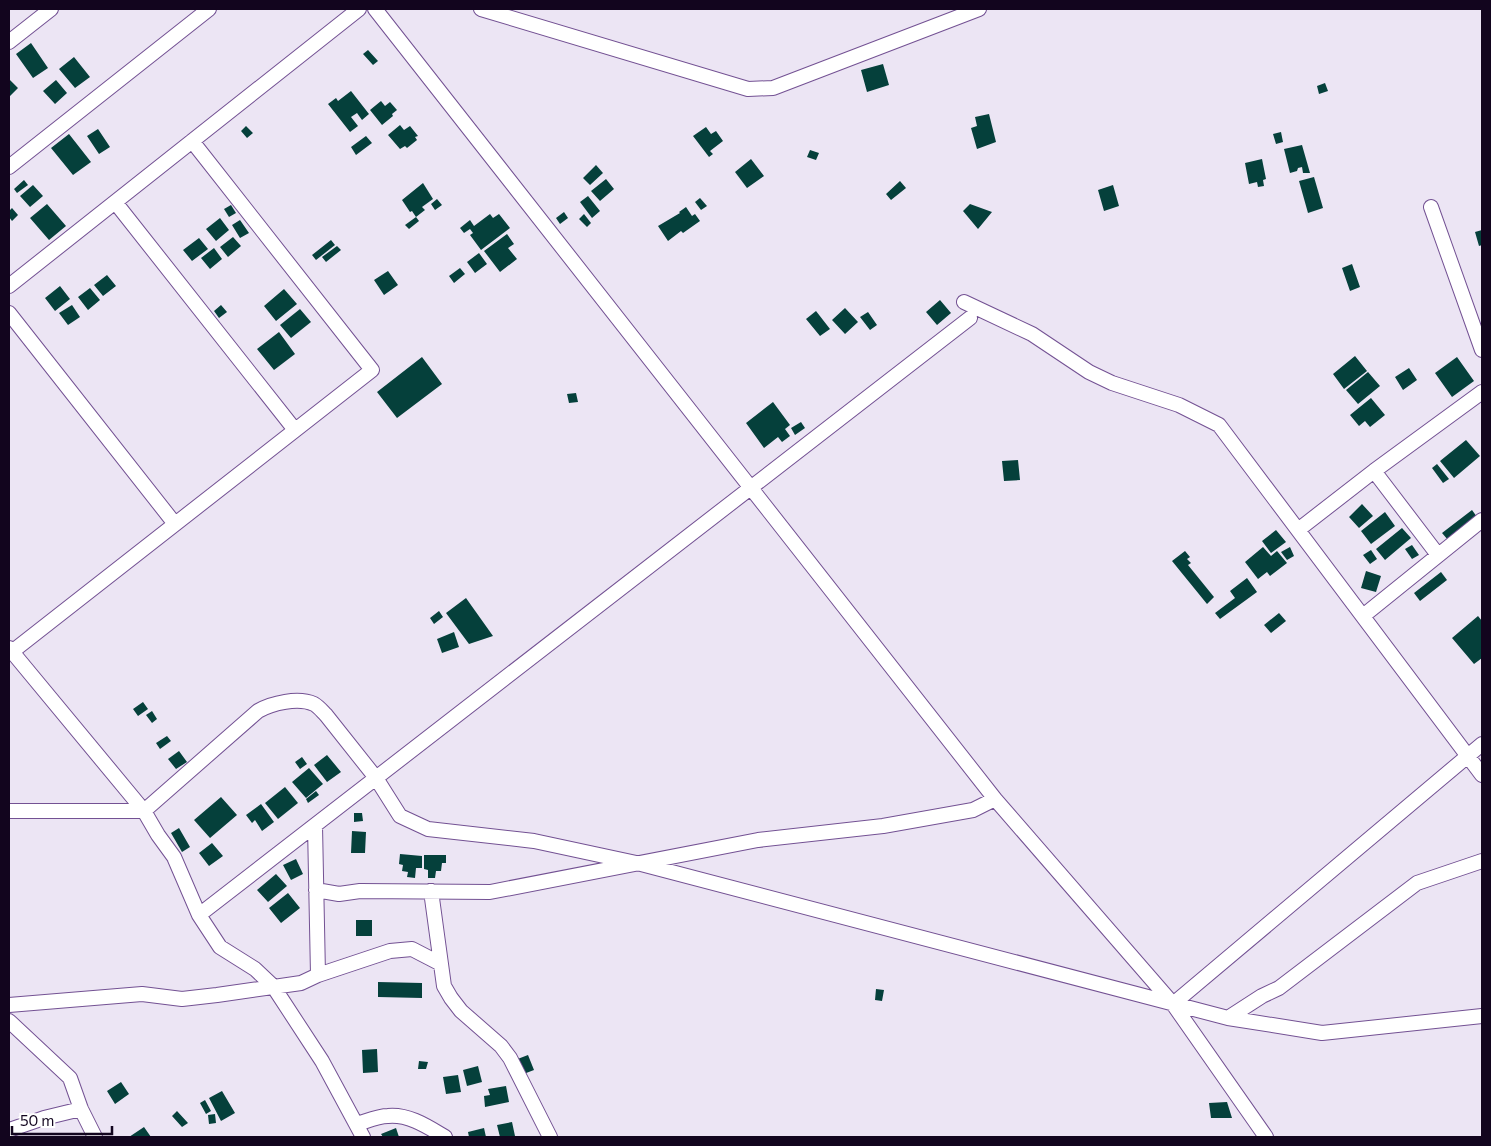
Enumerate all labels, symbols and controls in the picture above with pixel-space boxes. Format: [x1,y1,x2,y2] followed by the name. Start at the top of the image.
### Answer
[12,1104,112,1136] scale bar
[20,1111,54,1129] text: 50 m

